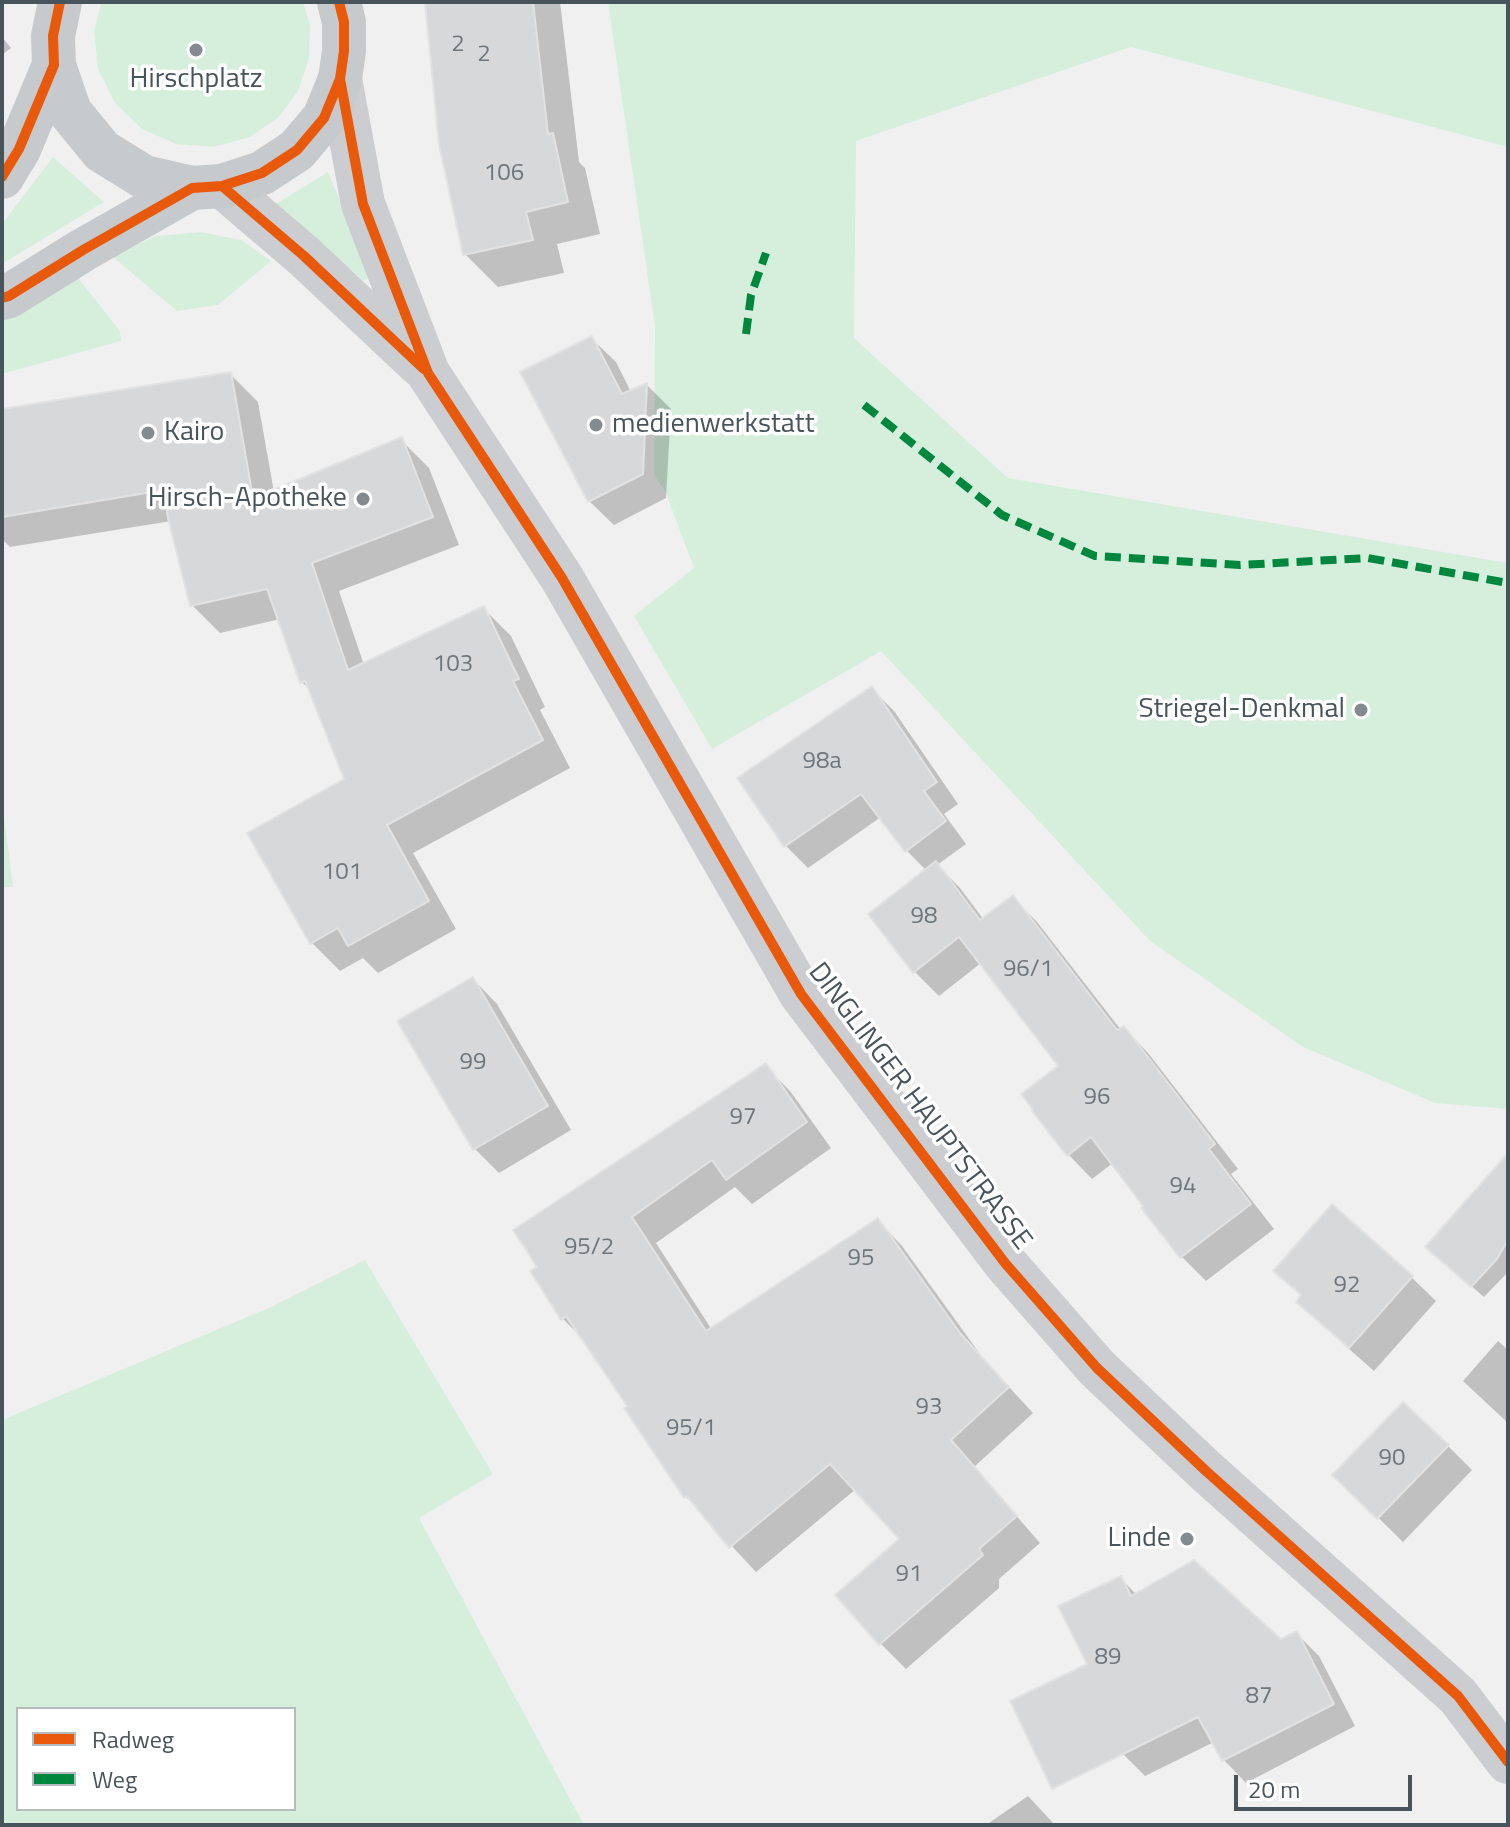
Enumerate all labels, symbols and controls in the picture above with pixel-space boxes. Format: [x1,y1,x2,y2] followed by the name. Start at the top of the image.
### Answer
[451,31,465,59] house number: 2
[187,41,205,59] marker: Hirschplatz
[477,41,491,69] house number: 2
[130,63,262,97] place label: Hirschplatz
[484,160,524,188] house number: 106
[612,408,814,442] place label: medienwerkstatt
[164,416,224,450] place label: Kairo
[587,416,605,434] marker: medienwerkstatt
[139,424,157,442] marker: Kairo
[148,482,347,516] place label: Hirsch-Apotheke
[354,490,372,508] marker: Hirsch-Apotheke
[433,651,473,679] house number: 103
[1138,693,1345,727] place label: Striegel-Denkmal
[1352,701,1370,719] marker: Striegel-Denkmal
[803,748,841,776] house number: 98a
[322,859,362,887] house number: 101
[911,903,937,931] house number: 98
[1003,956,1053,984] house number: 96/1
[800,957,1038,1257] street label: DINGLINGER HAUPTSTRASSE
[460,1049,486,1077] house number: 99
[1084,1084,1110,1112] house number: 96
[730,1104,756,1132] house number: 97
[1170,1173,1196,1201] house number: 94
[564,1234,614,1262] house number: 95/2
[848,1245,874,1273] house number: 95
[1334,1272,1360,1300] house number: 92
[916,1394,942,1422] house number: 93
[666,1415,716,1443] house number: 95/1
[1379,1445,1405,1473] house number: 90
[1107,1522,1171,1556] place label: Linde
[1178,1530,1196,1548] marker: Linde
[896,1561,922,1589] house number: 91
[1095,1644,1121,1672] house number: 89
[1246,1683,1272,1711] house number: 87
[16,1707,296,1811] legend
[92,1721,174,1757] text: Radweg
[1238,1759,1416,1809] scale bar
[92,1761,137,1797] text: Weg
[1248,1771,1300,1807] text: 20 m

